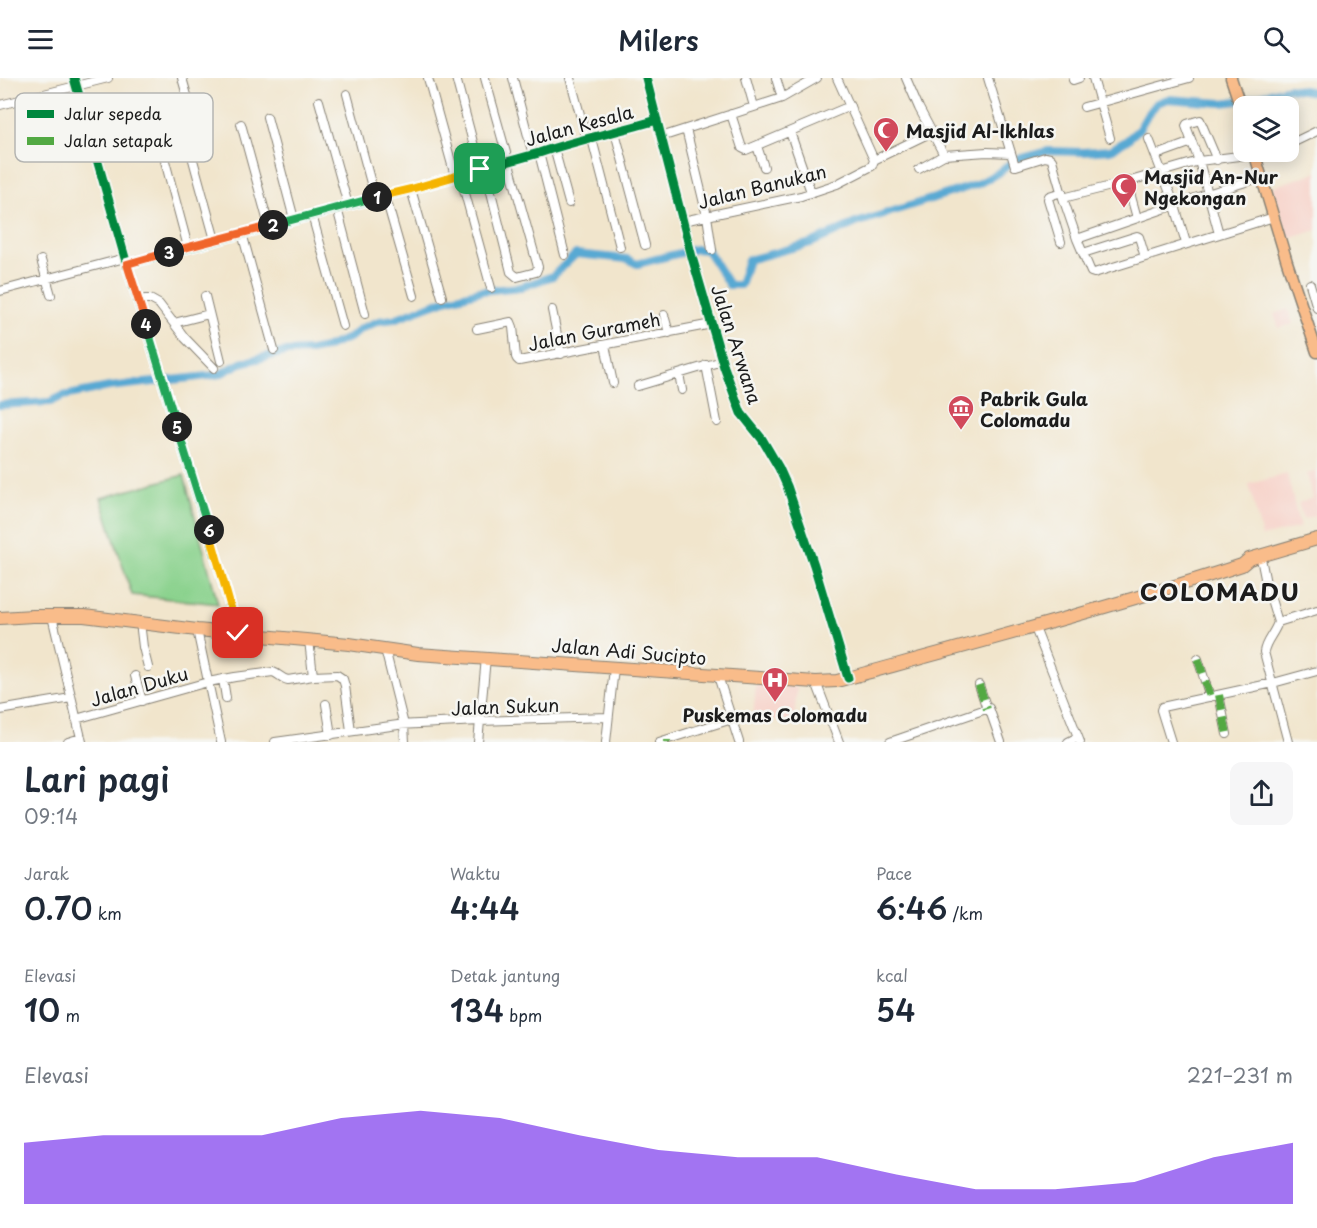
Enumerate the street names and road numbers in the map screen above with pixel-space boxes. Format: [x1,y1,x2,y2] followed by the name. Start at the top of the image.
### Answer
[522,97,637,152] street label: Jalan Kesala
[695,157,829,215] street label: Jalan Banukan
[705,281,769,407] street label: Jalan Arwana
[526,305,662,357] street label: Jalan Gurameh
[550,631,708,671] street label: Jalan Adi Sucipto
[87,659,191,713] street label: Jalan Duku
[450,691,560,721] street label: Jalan Sukun

